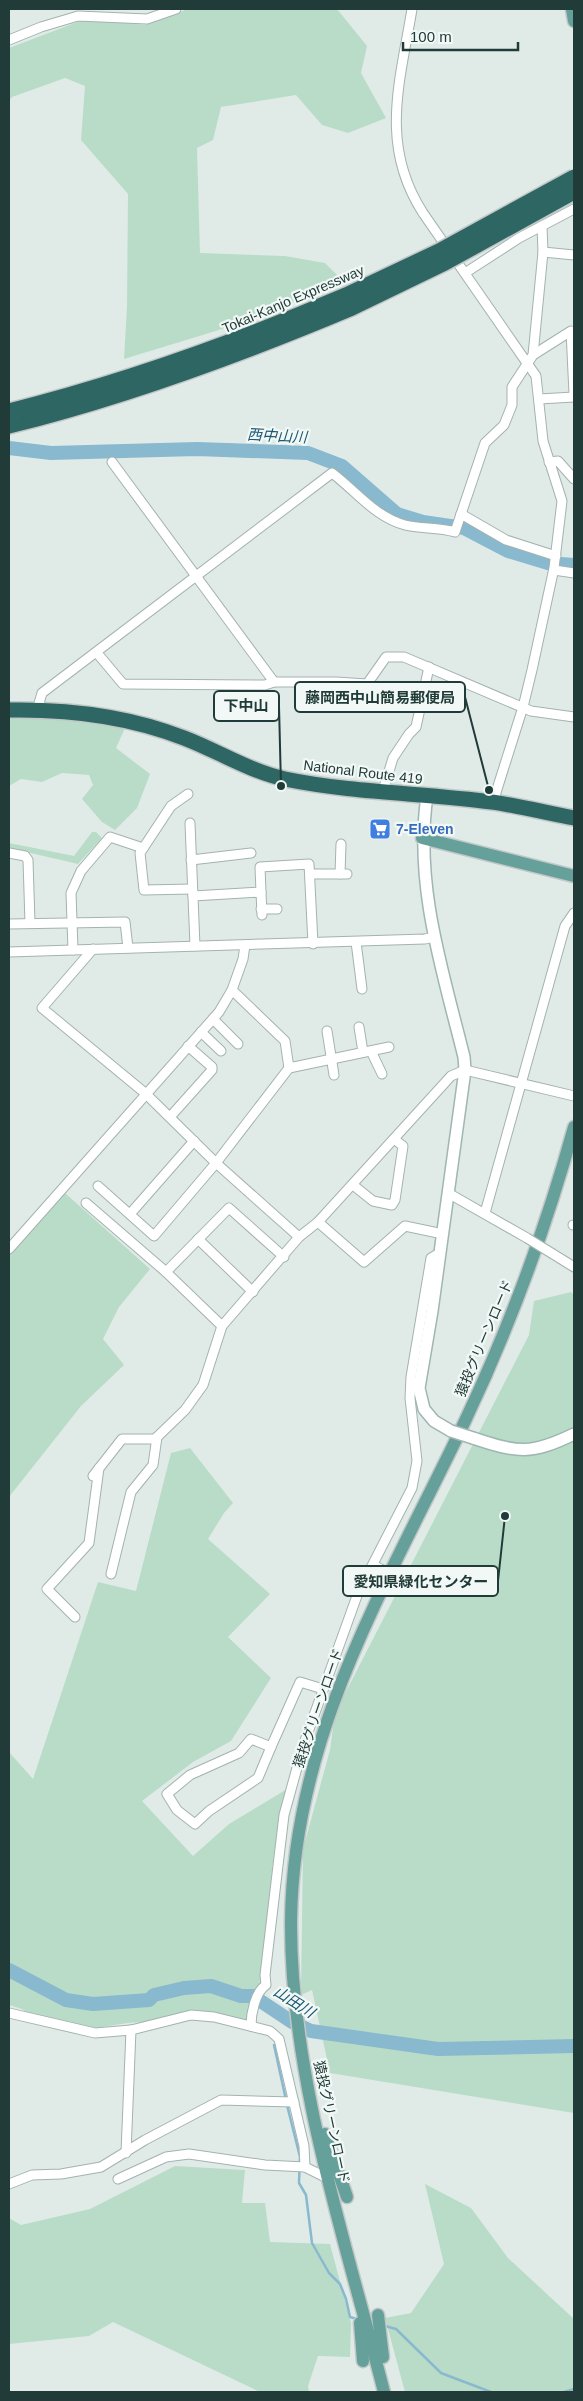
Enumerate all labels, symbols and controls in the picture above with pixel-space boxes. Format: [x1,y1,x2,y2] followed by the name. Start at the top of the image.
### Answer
[403,20,518,52] scale bar
[410,28,452,45] text: 100 m
[220,262,366,336] street label: Tokai-Kanjo Expressway
[247,425,309,446] water label: 西中山川
[295,682,465,712] callout: 藤岡西中山簡易郵便局
[305,689,455,706] text: 藤岡西中山簡易郵便局
[214,691,279,721] callout: 下中山
[223,697,269,714] text: 下中山
[303,757,424,787] street label: National Route 419
[368,817,392,841] supermarket icon: 7-Eleven
[396,821,454,837] place label: 7-Eleven
[452,1277,516,1399] street label: 猿投グリーンロード
[343,1566,498,1596] callout: 愛知県緑化センター
[353,1573,489,1590] text: 愛知県緑化センター
[290,1646,346,1770] street label: 猿投グリーンロード
[271,1982,320,2022] water label: 山田川
[311,2059,353,2185] street label: 猿投グリーンロード

